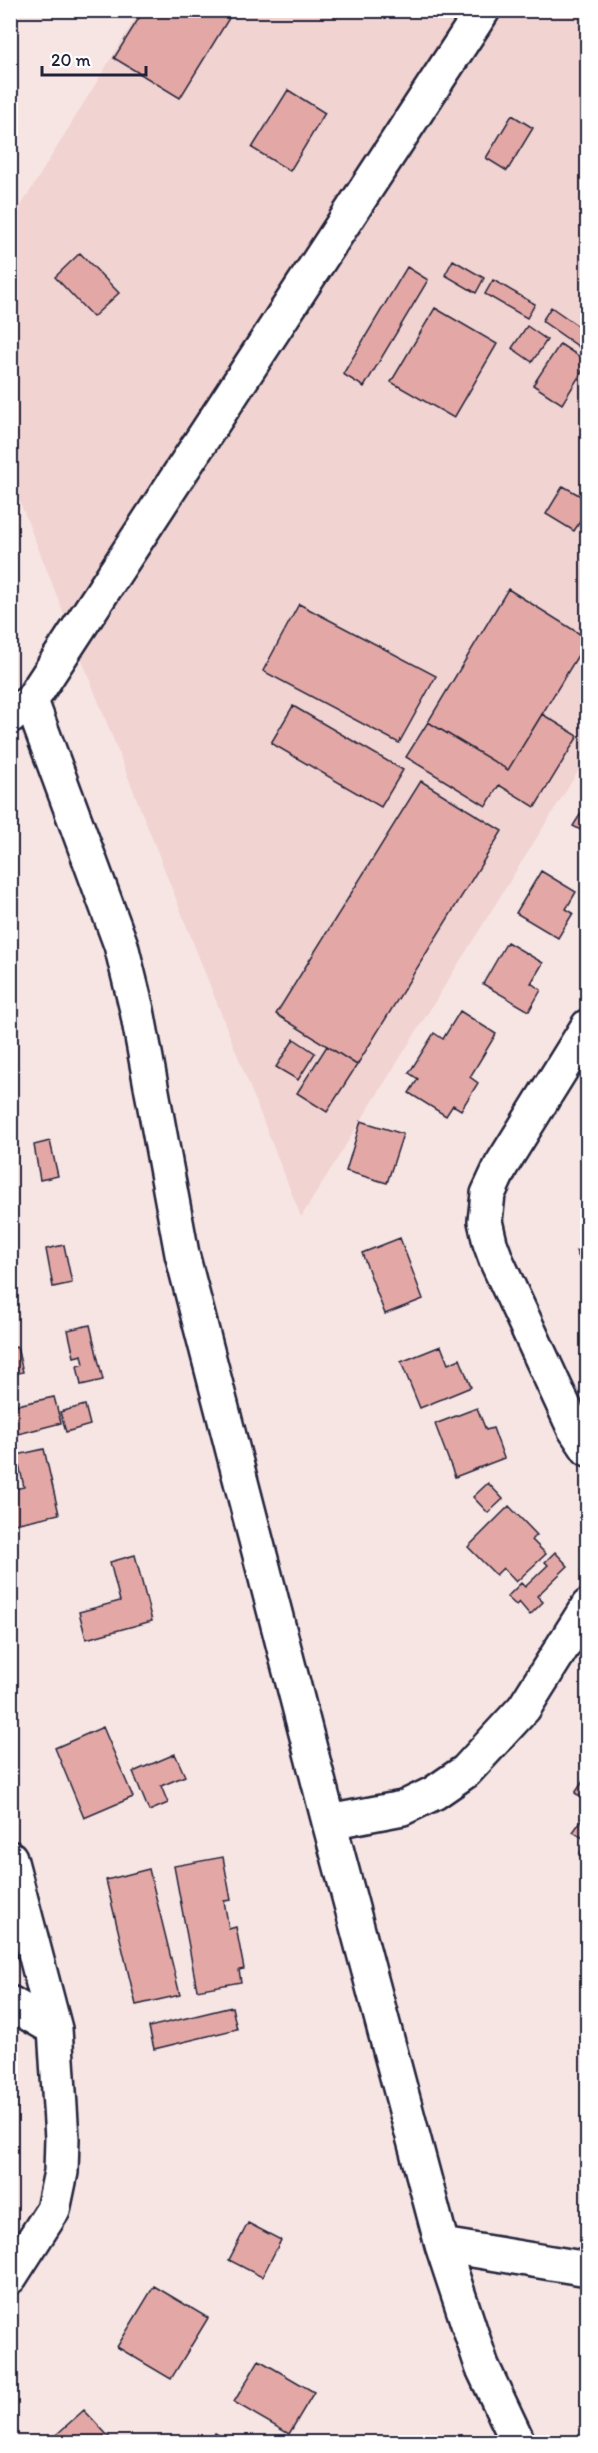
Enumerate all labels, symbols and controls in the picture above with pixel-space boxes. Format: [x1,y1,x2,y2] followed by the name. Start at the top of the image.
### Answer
[42,39,146,77] scale bar
[51,49,91,71] text: 20 m

